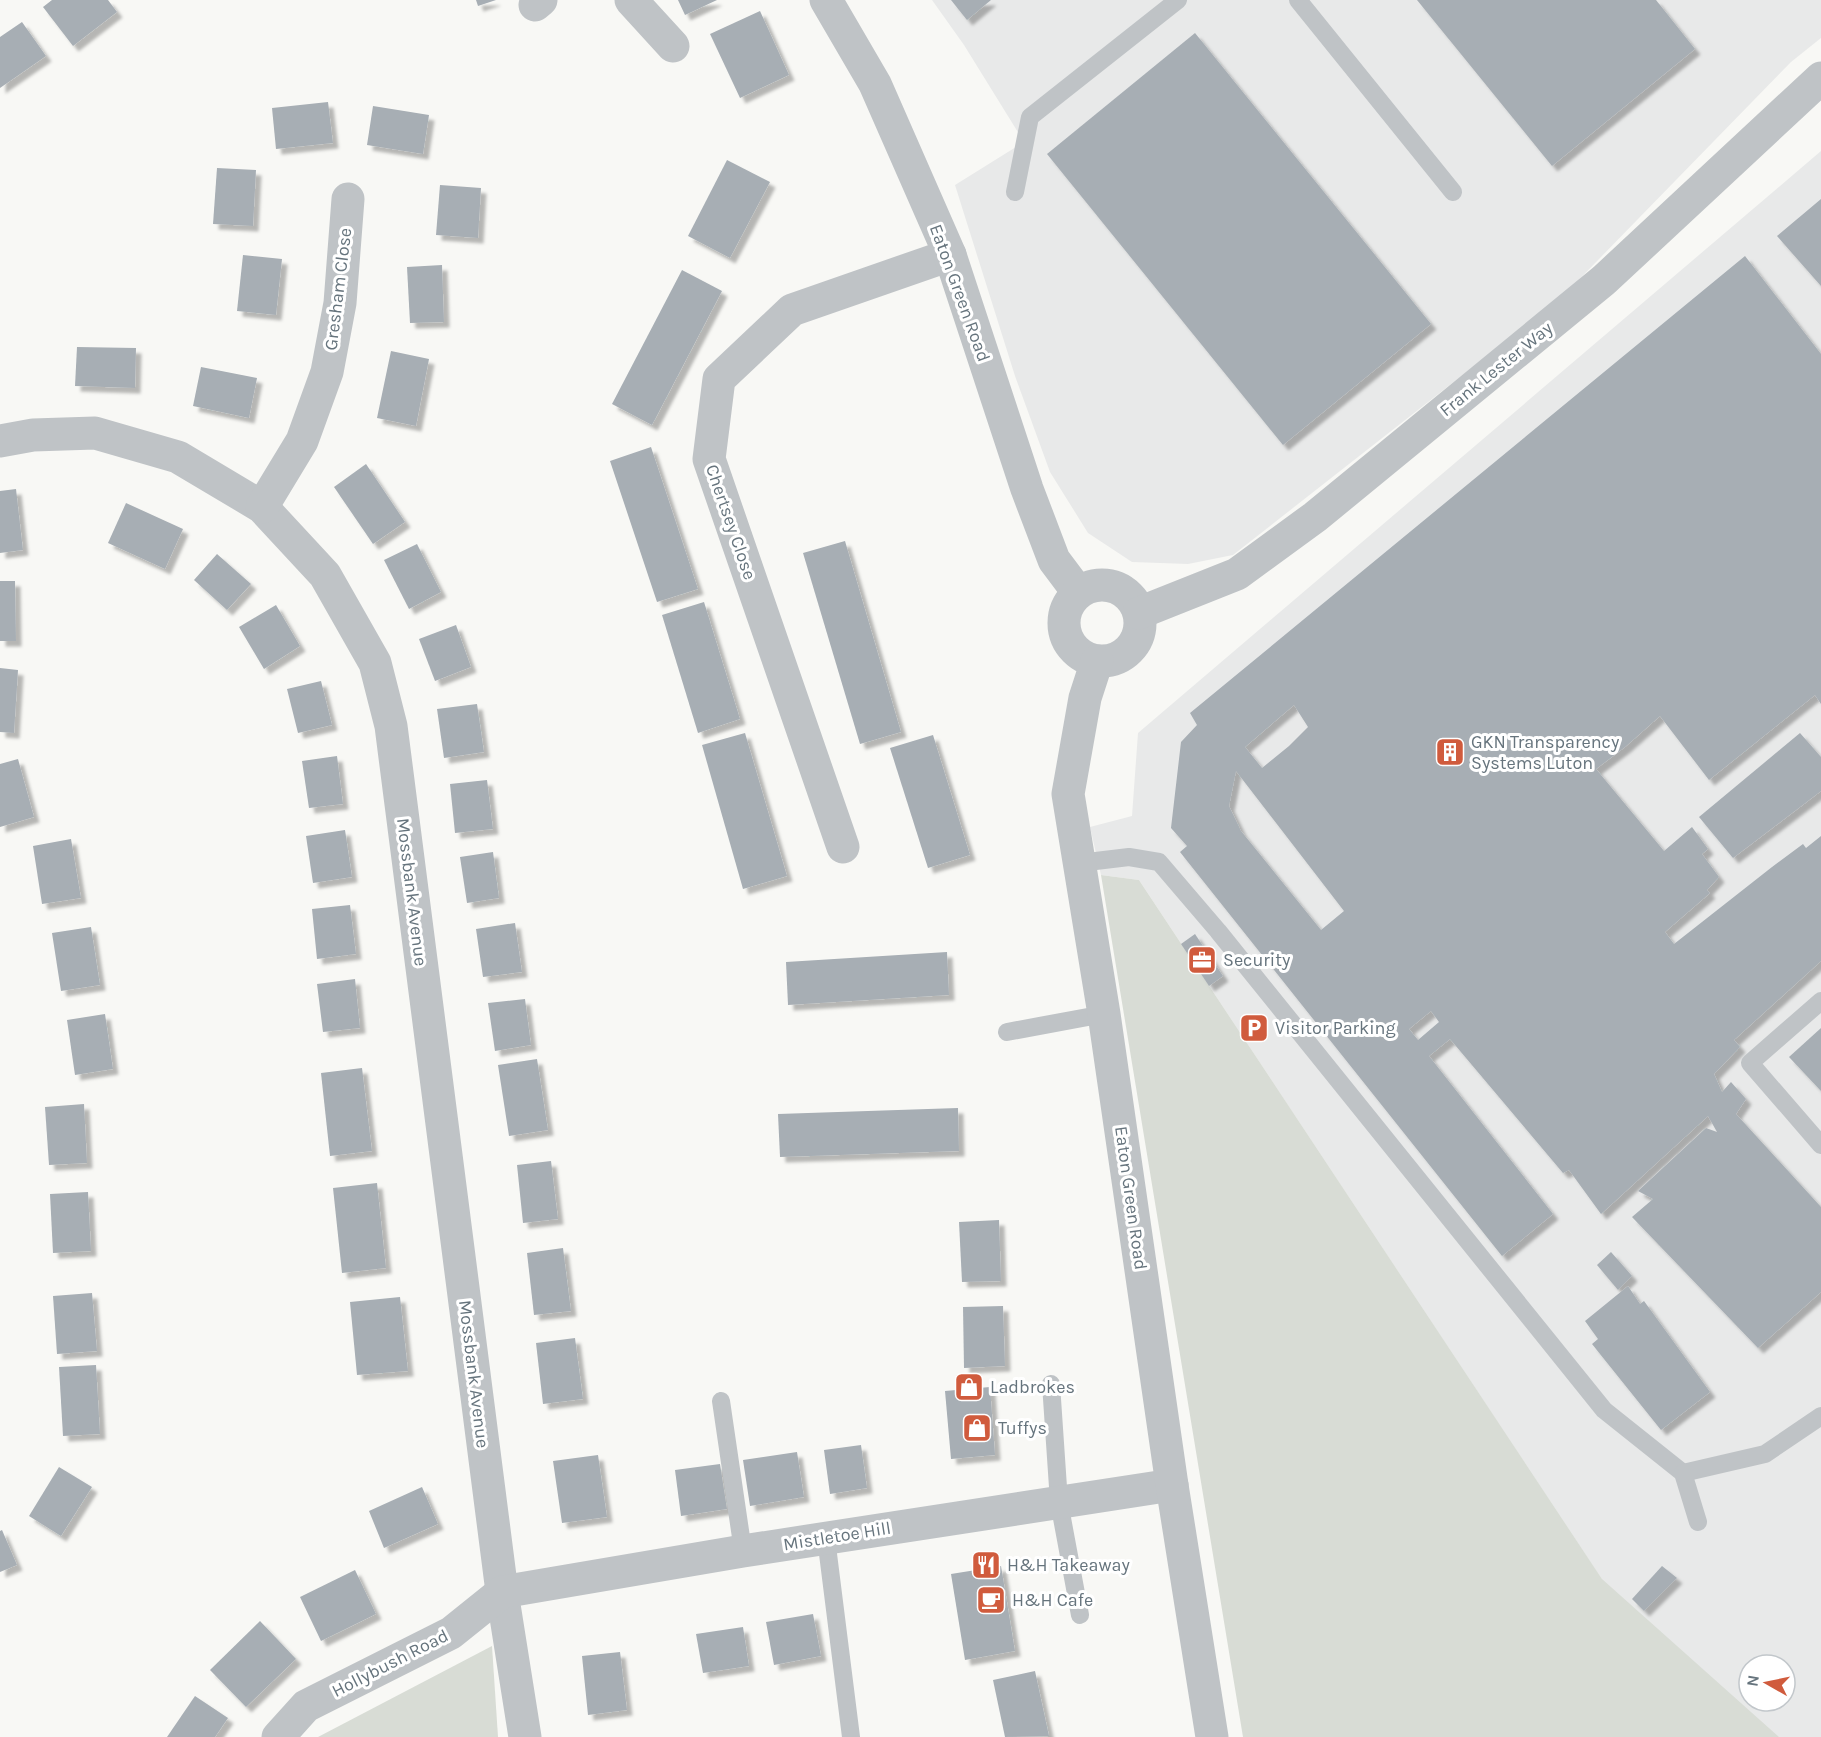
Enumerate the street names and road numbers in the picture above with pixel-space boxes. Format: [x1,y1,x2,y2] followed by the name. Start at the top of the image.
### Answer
[925,221,995,365] street label: Eaton Green Road
[320,226,356,352] street label: Gresham Close
[1435,316,1557,421] street label: Frank Lester Way
[701,462,761,582] street label: Chertsey Close
[392,817,432,967] street label: Mossbank Avenue
[1110,1125,1152,1271] street label: Eaton Green Road
[454,1299,494,1449] street label: Mossbank Avenue
[782,1517,892,1555] street label: Mistletoe Hill
[328,1624,452,1702] street label: Hollybush Road

